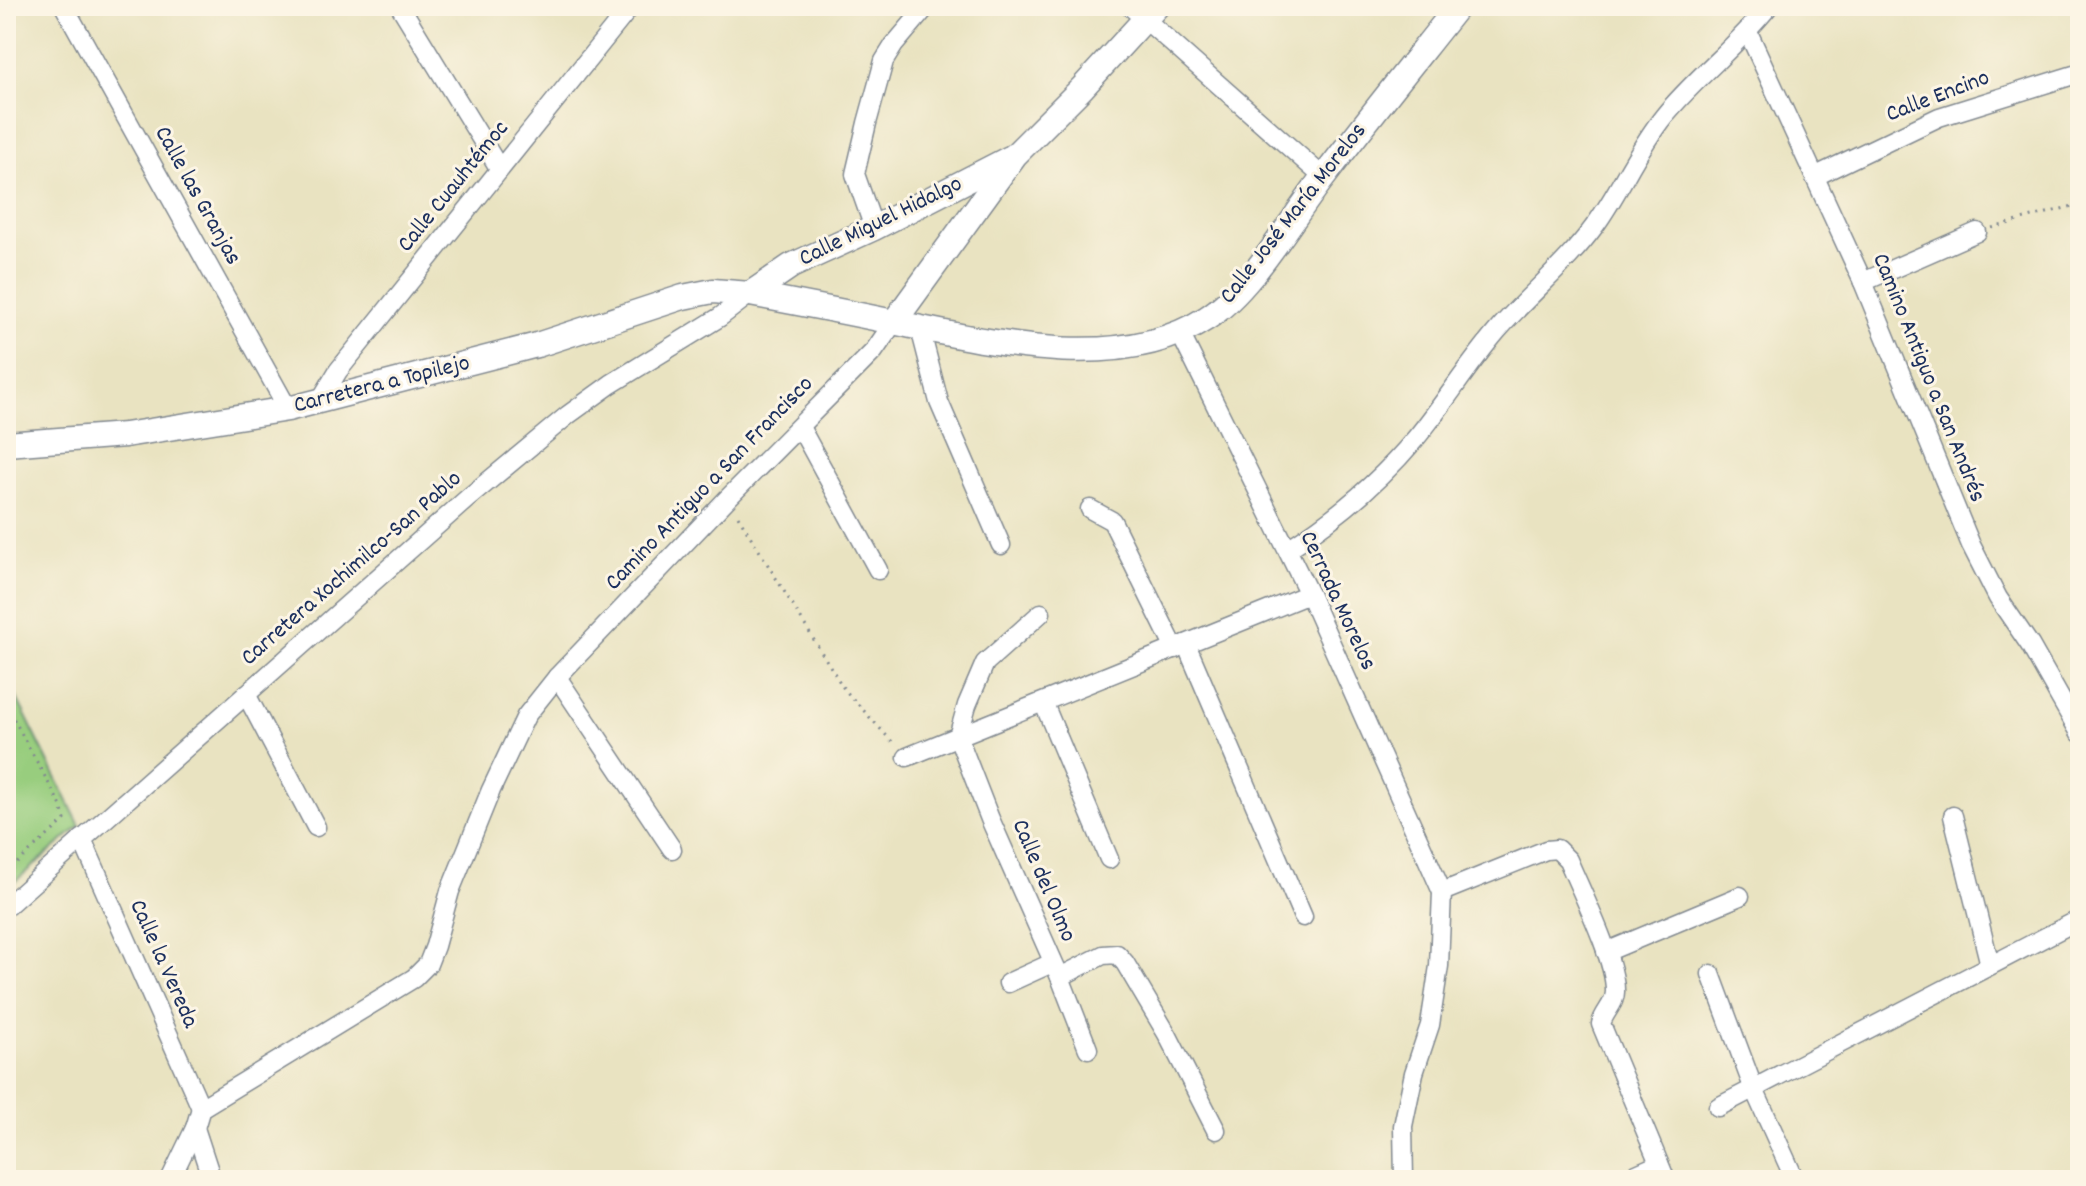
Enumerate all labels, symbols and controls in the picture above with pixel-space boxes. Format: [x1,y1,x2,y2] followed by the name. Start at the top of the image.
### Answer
[1881,62,1995,132] street label: Calle Encino
[390,114,518,260] street label: Calle Cuauhtémoc
[1212,116,1376,312] street label: Calle José María Morelos
[145,120,249,272] street label: Calle las Granjas
[794,168,968,276] street label: Calle Miguel Hidalgo
[1862,248,1994,508] street label: Camino Antiguo a San Andrés
[291,347,473,423] street label: Carretera a Topilejo
[598,369,822,599] street label: Camino Antiguo a San Francisco
[234,463,470,675] street label: Carretera Xochimilco-San Pablo
[1290,526,1384,676] street label: Cerrada Morelos
[1002,814,1084,948] street label: Calle del Olmo
[120,894,207,1034] street label: Calle la Vereda

